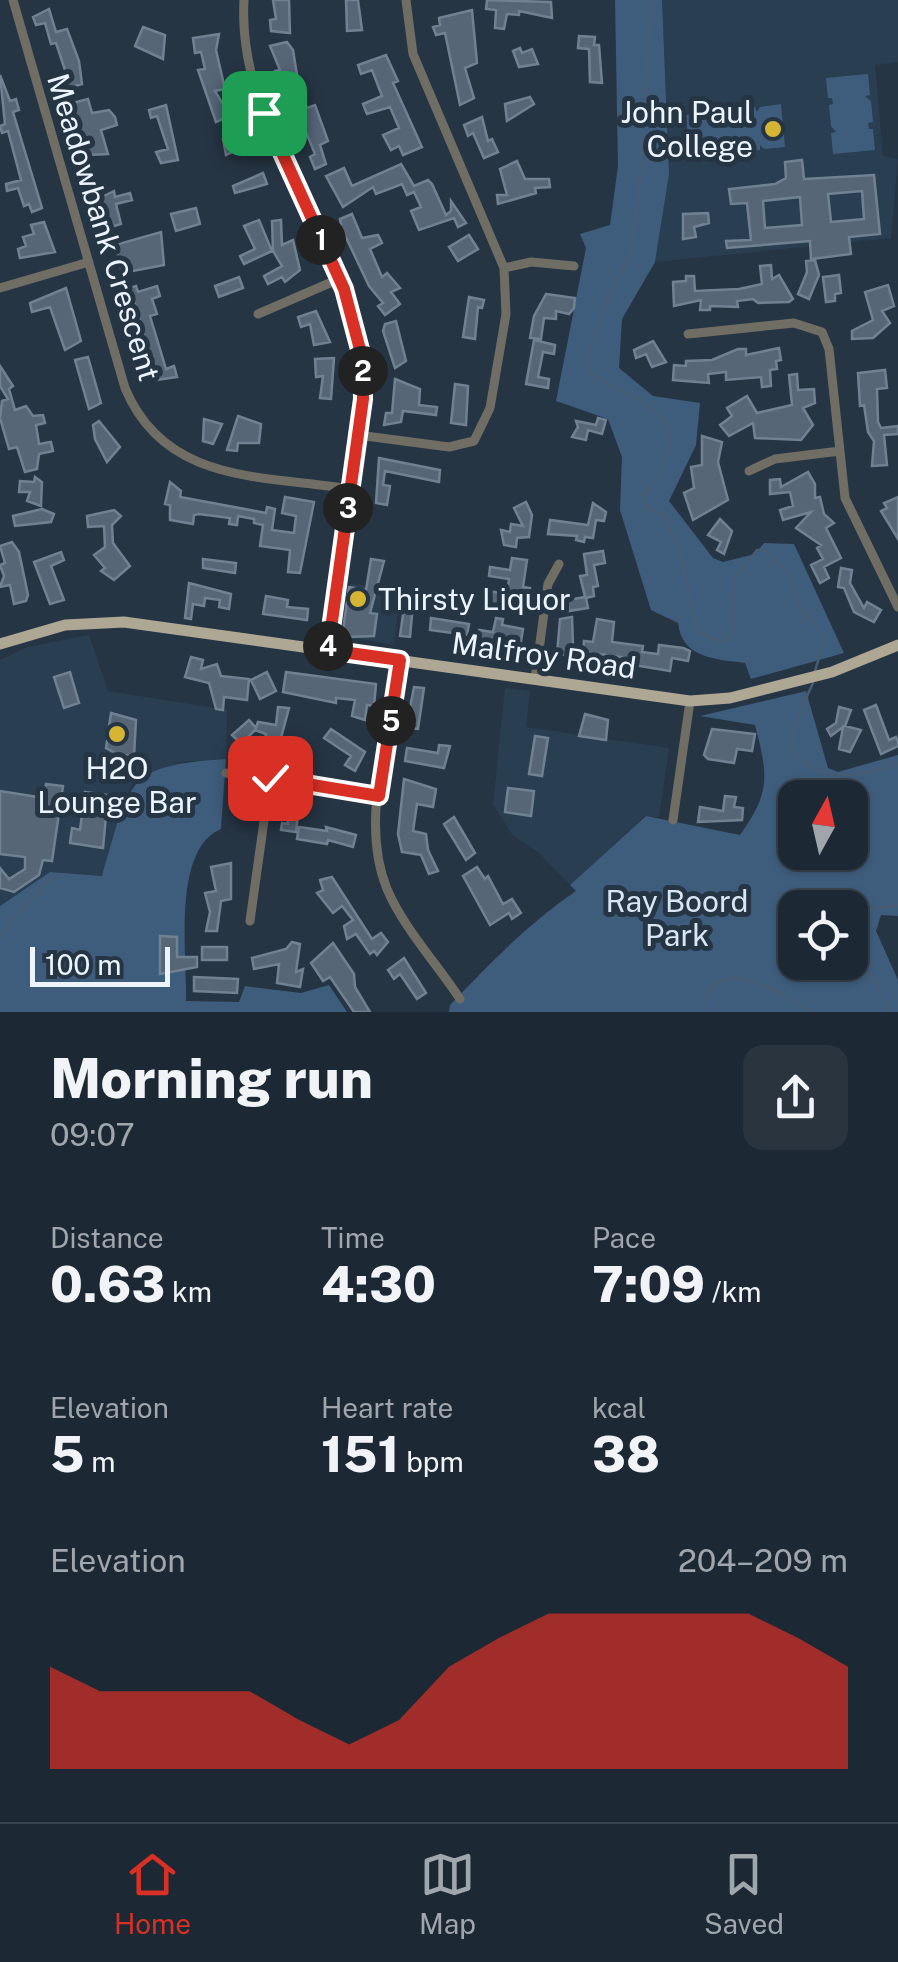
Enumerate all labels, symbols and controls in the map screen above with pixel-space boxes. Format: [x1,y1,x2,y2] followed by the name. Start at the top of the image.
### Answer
[40,69,168,385] street label: Meadowbank Crescent
[222,71,307,156] pin
[237,86,292,141] icon: arrive
[620,94,753,164] place label: John Paul College
[762,118,784,140] marker: John Paul College
[296,215,346,265] pin: 1
[315,223,327,256] text: 1
[338,346,388,396] pin: 2
[354,354,372,387] text: 2
[323,483,373,533] pin: 3
[339,491,357,524] text: 3
[378,581,571,617] place label: Thirsty Liquor
[347,588,369,610] marker: Thirsty Liquor
[303,621,353,671] pin: 4
[449,624,639,686] street label: Malfroy Road
[319,629,337,662] text: 4
[366,696,416,746] pin: 5
[382,704,400,737] text: 5
[106,723,128,745] marker: H2O Lounge Bar
[228,736,313,821] pin
[37,750,197,820] place label: H2O Lounge Bar
[243,751,298,806] icon: check
[778,780,868,870] north arrow
[778,780,868,980] map controls
[606,883,748,953] park label: Ray Boord Park
[778,890,868,980] button: locate
[30,942,170,986] scale bar
[45,948,122,981] text: 100 m
[743,1045,848,1150] button: share
[50,1046,373,1110] text: Morning run
[50,1116,135,1153] text: 09:07
[50,1221,164,1254] text: Distance
[321,1221,385,1254] text: Time
[592,1221,656,1254] text: Pace
[50,1254,165,1313] text: 0.63
[321,1254,436,1313] text: 4:30
[592,1254,705,1313] text: 7:09
[165,1275,212,1308] text: km
[705,1275,762,1308] text: /km
[50,1391,169,1424] text: Elevation
[321,1391,453,1424] text: Heart rate
[592,1391,646,1424] text: kcal
[50,1424,85,1483] text: 5
[321,1424,399,1483] text: 151
[592,1424,660,1483] text: 38
[85,1445,116,1478] text: m
[399,1445,464,1478] text: bpm
[50,1542,186,1579] text: Elevation
[678,1542,848,1579] text: 204–209 m
[114,1847,191,1940] tab: Home
[419,1847,476,1940] tab: Map
[704,1847,784,1940] tab: Saved

